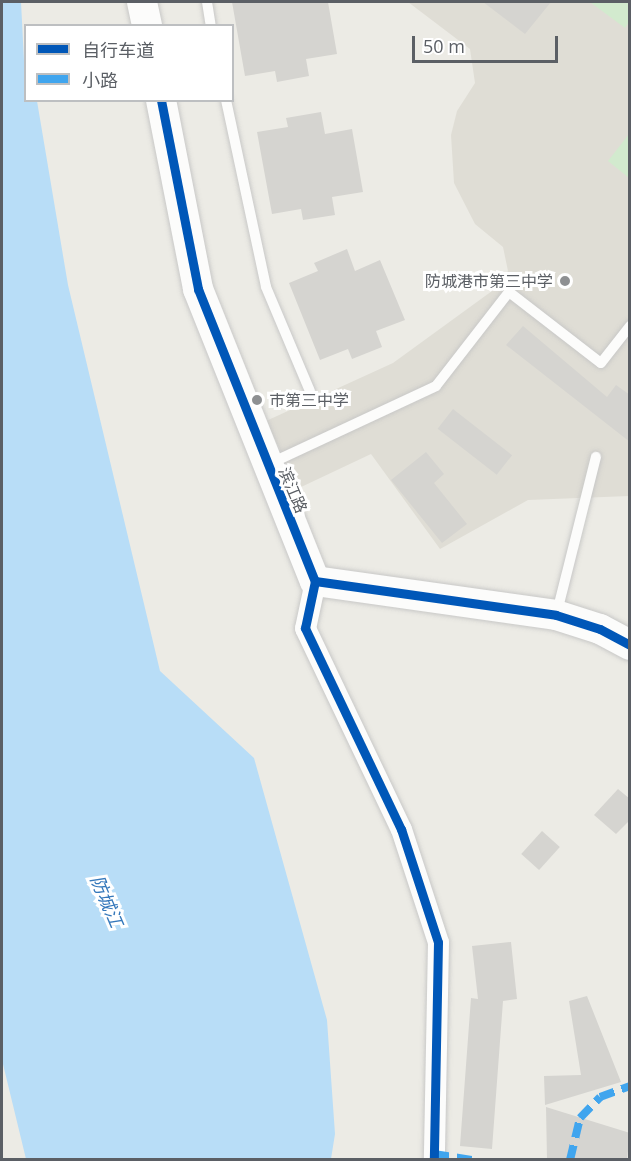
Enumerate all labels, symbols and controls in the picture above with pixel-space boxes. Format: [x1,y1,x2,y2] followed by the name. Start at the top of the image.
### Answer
[24,24,234,102] legend
[415,24,560,62] scale bar
[423,34,465,58] text: 50 m
[82,38,154,62] text: 自行车道
[82,68,118,92] text: 小路
[425,271,553,291] place label: 防城港市第三中学
[558,274,572,288] marker: 防城港市第三中学
[269,390,349,410] place label: 巿第三中学
[250,393,264,407] marker: 巿第三中学
[275,464,311,516] street label: 滨江路
[87,872,127,930] water label: 防城江

